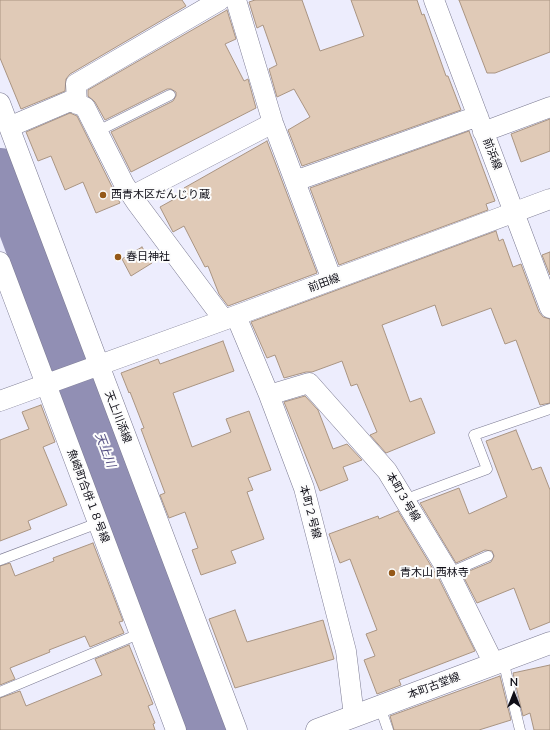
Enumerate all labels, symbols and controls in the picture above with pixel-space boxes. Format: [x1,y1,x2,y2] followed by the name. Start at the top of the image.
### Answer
[480,136,504,172] street label: 前浜線
[111,188,210,202] place label: 西青木区だんじり蔵
[98,190,108,200] marker: 西青木区だんじり蔵
[126,250,170,264] place label: 春日神社
[113,252,123,262] marker: 春日神社
[306,271,342,295] street label: 前田線
[102,389,134,445] street label: 天上川添線
[92,431,118,469] water label: 天上川
[64,447,112,545] street label: 魚崎町合併１８号線
[383,470,423,524] street label: 本町３号線
[297,484,323,540] street label: 本町２号線
[400,566,469,580] place label: 青木山 西林寺
[387,568,397,578] marker: 青木山 西林寺
[406,670,462,702] street label: 本町古堂線
[494,674,534,714] north arrow
[510,675,518,689] text: N

